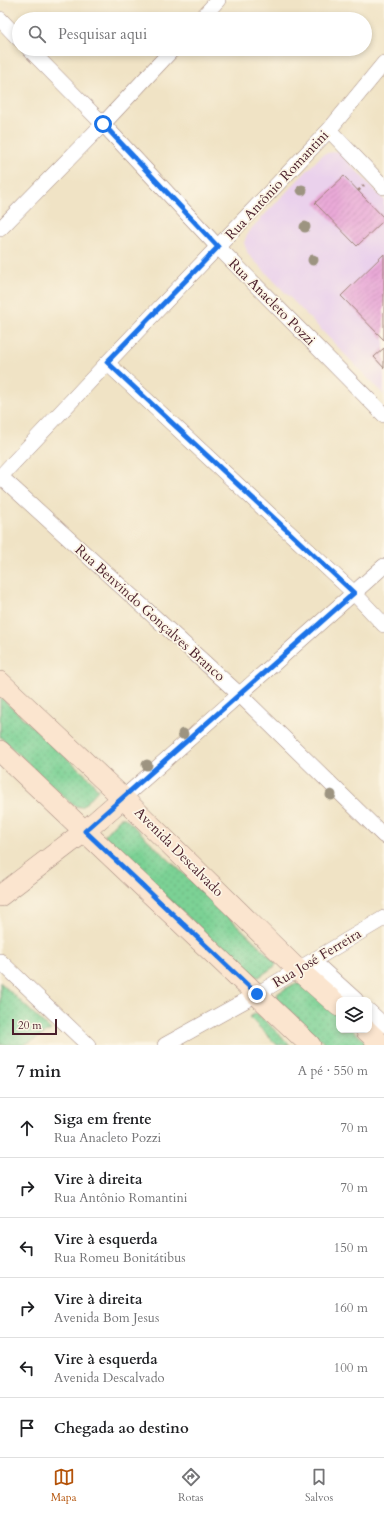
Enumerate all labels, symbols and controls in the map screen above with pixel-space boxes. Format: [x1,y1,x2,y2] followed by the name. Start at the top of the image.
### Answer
[12,12,372,56] search box
[26,23,48,45] icon: search
[58,24,147,44] text: Pesquisar aqui
[94,115,112,133] route start
[221,126,333,244] street label: Rua Antônio Romantini
[224,254,320,350] street label: Rua Anacleto Pozzi
[71,540,229,686] street label: Rua Benvindo Gonçalves Branco
[130,803,228,901] street label: Avenida Descalvado
[269,924,365,992] street label: Rua José Ferreira
[248,985,266,1003] route end
[336,997,372,1033] map controls
[336,997,372,1033] button: layers
[12,1017,57,1036] scale bar
[18,1018,42,1033] text: 20 m
[16,1060,61,1083] text: 7 min
[298,1062,368,1080] text: A pé · 550 m
[54,1109,152,1129] text: Siga em frente
[16,1117,38,1139] icon: ahead
[340,1119,368,1137] text: 70 m
[54,1129,161,1147] text: Rua Anacleto Pozzi
[54,1169,142,1189] text: Vire à direita
[16,1177,38,1199] icon: right
[340,1179,368,1197] text: 70 m
[54,1189,187,1207] text: Rua Antônio Romantini
[54,1229,158,1249] text: Vire à esquerda
[16,1237,38,1259] icon: left
[334,1239,368,1257] text: 150 m
[54,1249,186,1267] text: Rua Romeu Bonitátibus
[54,1289,142,1309] text: Vire à direita
[16,1297,38,1319] icon: right
[334,1299,368,1317] text: 160 m
[54,1309,159,1327] text: Avenida Bom Jesus
[54,1349,158,1369] text: Vire à esquerda
[16,1357,38,1379] icon: left
[334,1359,368,1377] text: 100 m
[54,1369,165,1387] text: Avenida Descalvado
[16,1417,38,1439] icon: arrive
[54,1418,189,1438] text: Chegada ao destino
[51,1466,76,1505] tab: Mapa
[178,1466,203,1505] tab: Rotas
[305,1466,333,1505] tab: Salvos

